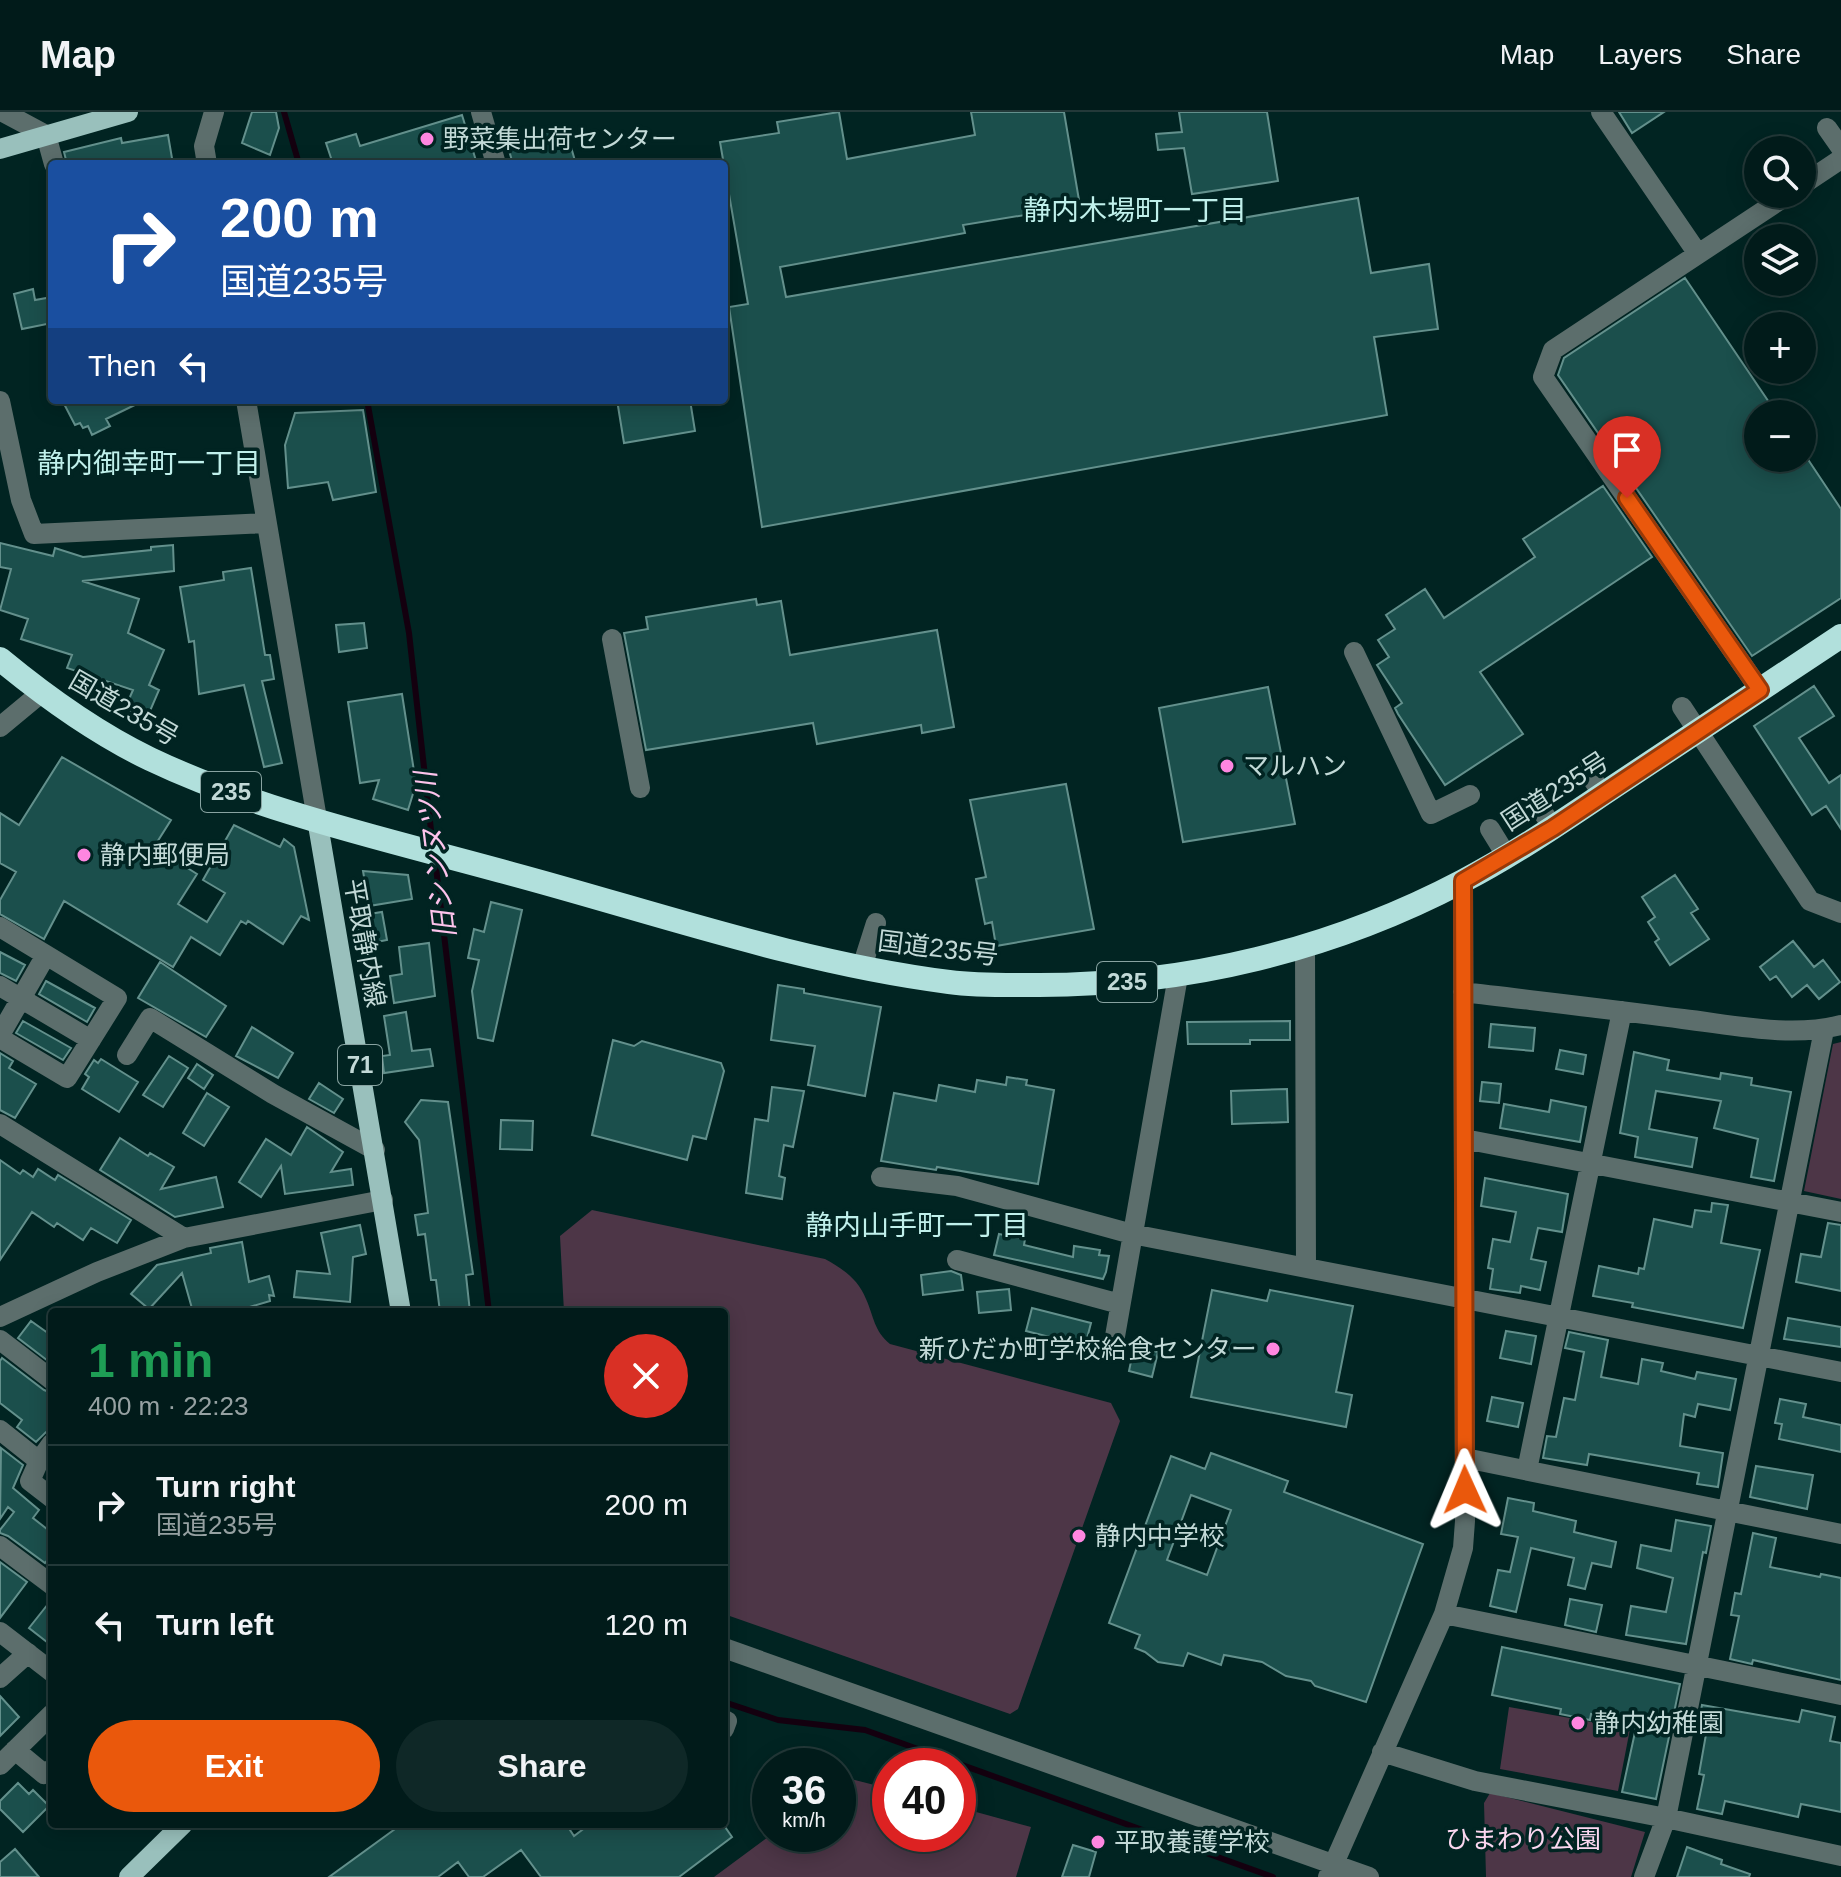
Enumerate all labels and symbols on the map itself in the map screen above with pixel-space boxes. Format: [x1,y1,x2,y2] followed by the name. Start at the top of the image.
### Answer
[443,124,677,154] place label: 野菜集出荷センター
[418,130,436,148] marker: 野菜集出荷センター
[1023,195,1247,226] district label: 静内木場町一丁目
[1593,416,1661,498] pin
[37,448,261,479] district label: 静内御幸町一丁目
[64,665,184,751] street label: 国道235号
[1496,745,1614,837] street label: 国道235号
[1243,751,1347,781] place label: マルハン
[1218,757,1236,775] marker: マルハン
[410,767,461,940] water label: 旧シンヌツ川
[201,772,261,812] road number: 235
[100,840,230,870] place label: 静内郵便局
[75,846,93,864] marker: 静内郵便局
[339,876,391,1010] street label: 平取静内線
[876,926,1000,970] street label: 国道235号
[1097,962,1157,1002] road number: 235
[338,1045,382,1085] road number: 71
[805,1210,1029,1241] district label: 静内山手町一丁目
[919,1334,1257,1364] place label: 新ひだか町学校給食センター
[1264,1340,1282,1358] marker: 新ひだか町学校給食センター
[1423,1448,1507,1532] position arrow
[1095,1521,1225,1551] place label: 静内中学校
[1070,1527,1088,1545] marker: 静内中学校
[1594,1708,1724,1738] place label: 静内幼稚園
[1569,1714,1587,1732] marker: 静内幼稚園
[872,1748,976,1852] speed limit sign: 40
[1445,1824,1601,1854] park label: ひまわり公園
[1114,1827,1270,1857] place label: 平取養護学校
[1089,1833,1107,1851] marker: 平取養護学校

